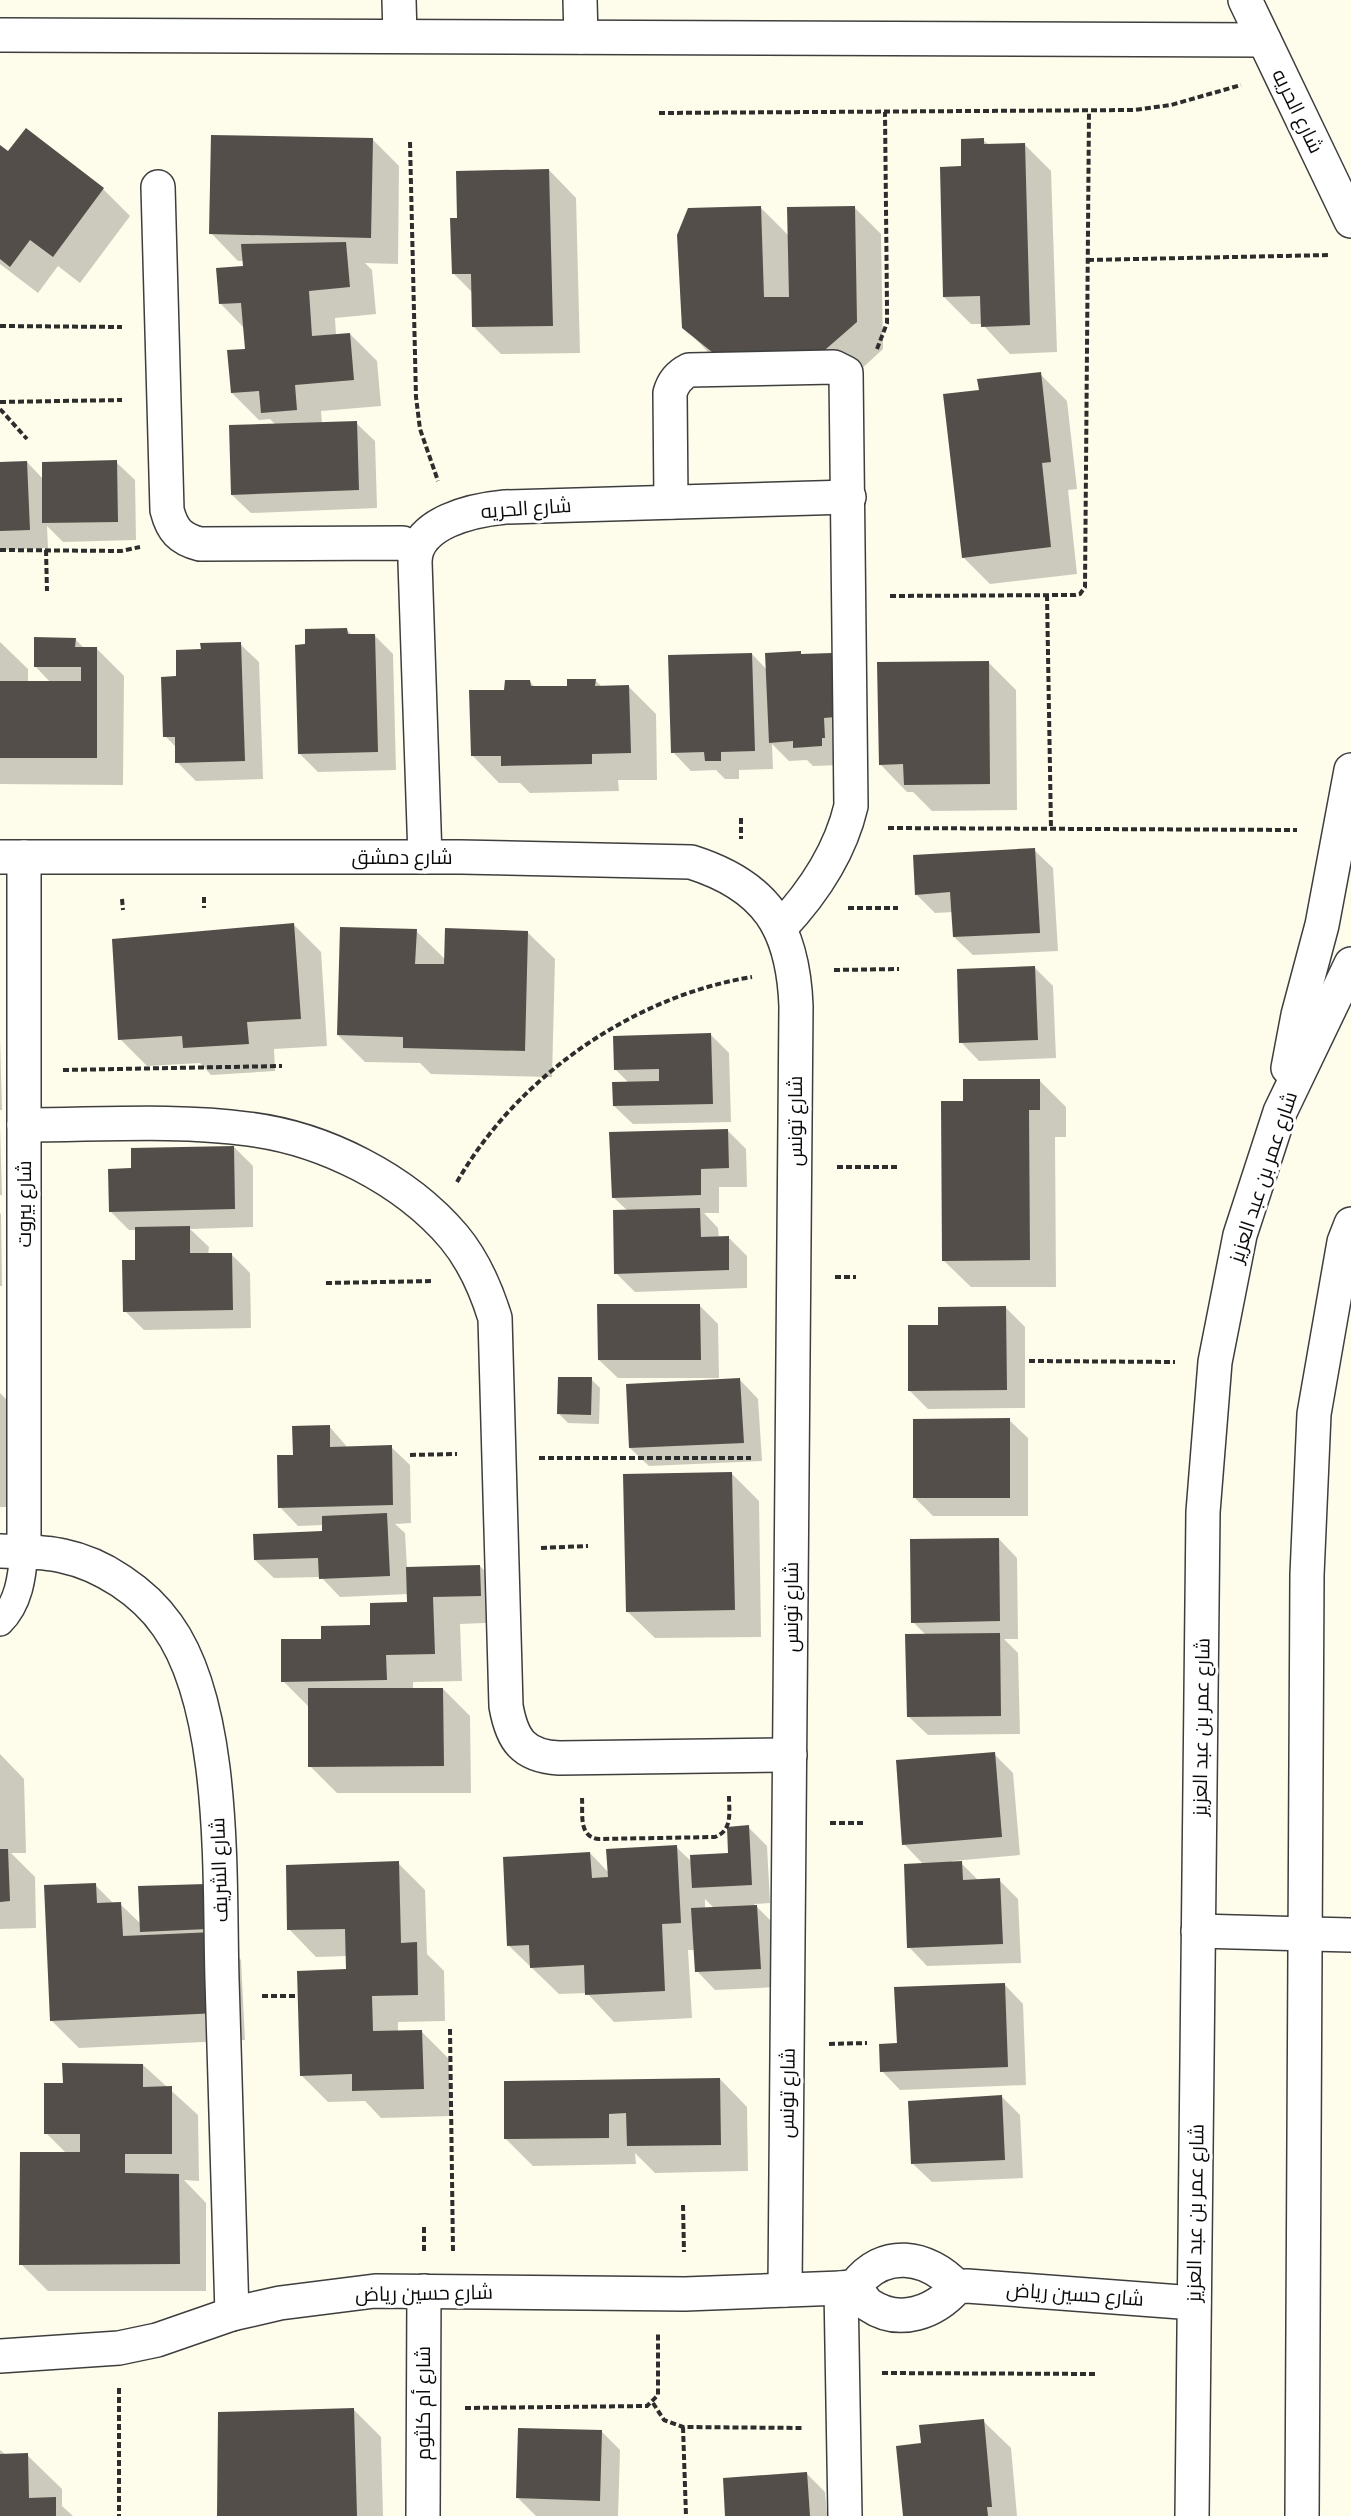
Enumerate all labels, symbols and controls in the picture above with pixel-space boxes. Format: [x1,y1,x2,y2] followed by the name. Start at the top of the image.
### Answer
[1266,65,1329,158] street label: شارع الحريه
[480,493,572,525] street label: شارع الحريه
[352,845,452,871] street label: شارع دمشق
[783,1076,809,1166] street label: شارع تونس
[1224,1088,1304,1267] street label: شارع عمر بن عبد العزيز
[12,1160,38,1248] street label: شارع بيروت
[779,1562,805,1652] street label: شارع تونس
[1187,1638,1217,1817] street label: شارع عمر بن عبد العزيز
[205,1817,235,1923] street label: شارع الشريف
[774,2048,802,2138] street label: شارع تونس
[1181,2124,1211,2303] street label: شارع عمر بن عبد العزيز
[1005,2277,1145,2313] street label: شارع حسين رياض
[355,2280,493,2308] street label: شارع حسين رياض
[411,2346,437,2460] street label: شارع أم كلثوم

